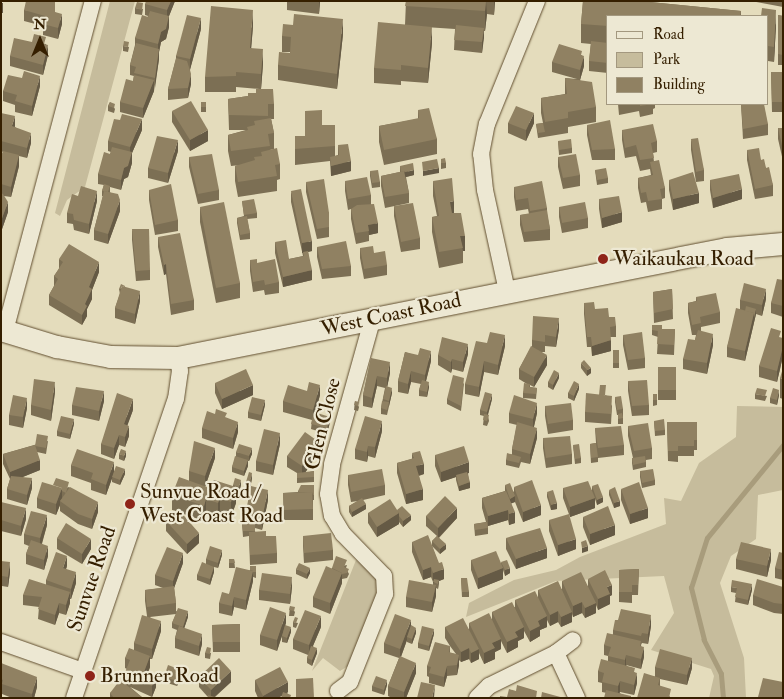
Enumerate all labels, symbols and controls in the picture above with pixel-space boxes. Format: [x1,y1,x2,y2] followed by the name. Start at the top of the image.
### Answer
[15,15,65,65] north arrow
[606,15,769,105] legend
[34,16,46,33] text: N
[653,25,684,44] text: Road
[653,50,680,69] text: Park
[653,75,705,94] text: Building
[613,246,754,272] place label: Waikaukau Road
[597,253,609,265] marker: Waikaukau Road
[318,288,464,342] street label: West Coast Road
[299,375,347,473] street label: Glen Close
[140,479,283,529] place label: Sunvue Road / West Coast Road
[124,498,136,510] marker: Sunvue Road / West Coast Road
[62,523,122,635] street label: Sunvue Road
[100,663,219,689] place label: Brunner Road
[84,670,96,682] marker: Brunner Road

